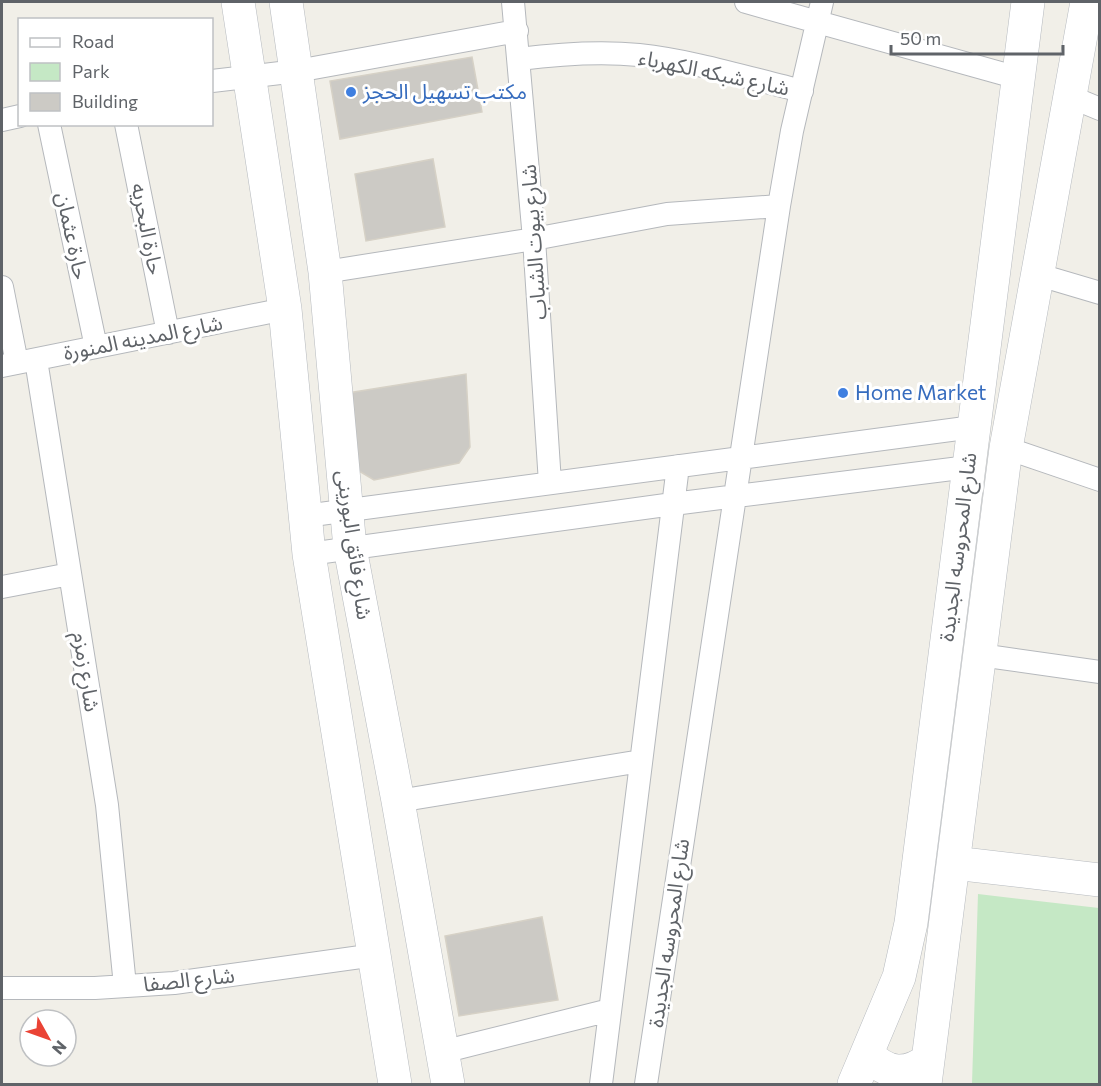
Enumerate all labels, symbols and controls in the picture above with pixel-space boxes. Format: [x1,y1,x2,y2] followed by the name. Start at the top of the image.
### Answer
[18,18,213,126] legend
[891,18,1064,56] scale bar
[900,27,941,49] text: 50 m
[72,30,114,52] text: Road
[636,43,792,104] street label: شارع شبكه الكهرباء
[72,60,110,82] text: Park
[362,78,527,104] place label: مكتب تسهيل الحجز
[344,85,358,99] marker: مكتب تسهيل الحجز
[72,90,138,112] text: Building
[515,163,554,321] street label: شارع بيوت الشباب
[126,181,170,277] street label: حارة البحريه
[51,190,95,282] street label: حارة عثمان
[61,309,225,368] street label: شارع المدينه المنورة
[855,379,986,404] place label: Home Market
[836,386,850,400] marker: Home Market
[933,451,984,643] street label: شارع المحروسه الجديدة
[329,468,378,622] street label: شارع فائق البورينى
[64,630,106,714] street label: شارع زمزم
[642,837,697,1029] street label: شارع المحروسه الجديدة
[142,961,236,1000] street label: شارع الصفا
[18,1008,78,1068] north arrow
[49,1037,71,1059] text: N

